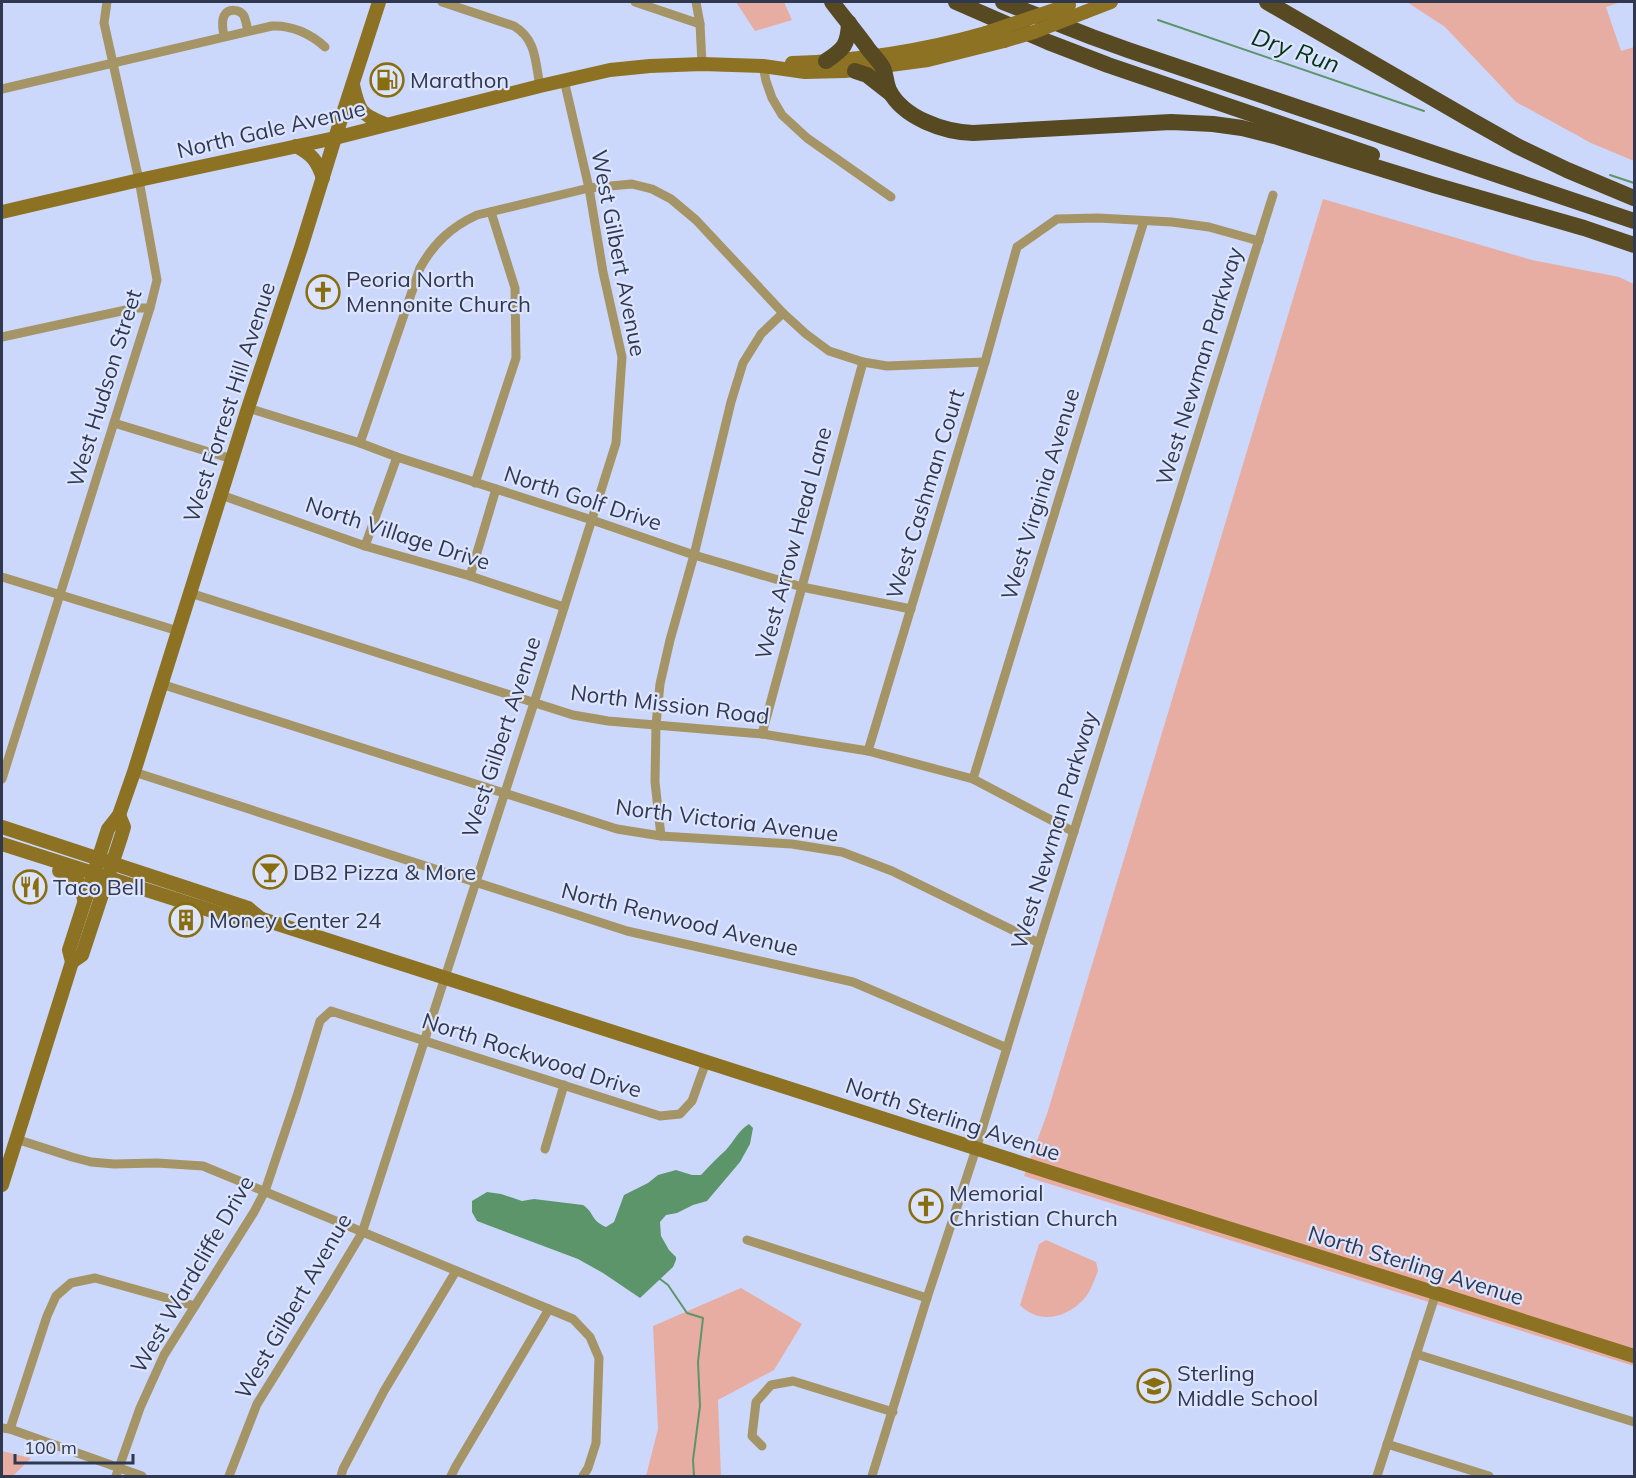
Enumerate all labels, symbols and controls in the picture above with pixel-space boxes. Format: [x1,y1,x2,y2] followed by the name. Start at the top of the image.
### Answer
[1248,21,1344,79] water label: Dry Run
[369,62,405,98] fuel station icon: Marathon
[410,66,509,94] place label: Marathon
[174,94,368,164] street label: North Gale Avenue
[585,147,653,359] street label: West Gilbert Avenue
[1149,243,1249,488] street label: West Newman Parkway
[346,265,531,318] place label: Peoria North Mennonite Church
[305,274,341,310] church icon: Peoria North Mennonite Church
[177,278,281,526] street label: West Forrest Hill Avenue
[61,286,147,490] street label: West Hudson Street
[880,385,970,602] street label: West Cashman Court
[994,385,1086,603] street label: West Virginia Avenue
[748,424,838,662] street label: West Arrow Head Lane
[501,459,665,537] street label: North Golf Drive
[302,490,494,576] street label: North Village Drive
[455,633,547,841] street label: West Gilbert Avenue
[569,678,771,730] street label: North Mission Road
[1004,707,1104,952] street label: West Newman Parkway
[614,792,840,848] street label: North Victoria Avenue
[252,854,288,890] bar icon: DB2 Pizza & More
[293,858,476,886] place label: DB2 Pizza & More
[12,869,48,905] restaurant icon: Taco Bell
[53,873,144,901] place label: Taco Bell
[559,876,801,962] street label: North Renwood Avenue
[168,902,204,938] building icon: Money Center 24
[209,906,381,934] place label: Money Center 24
[419,1006,645,1104] street label: North Rockwood Drive
[842,1071,1064,1167] street label: North Sterling Avenue
[124,1170,260,1378] street label: West Wardcliffe Drive
[949,1179,1118,1232] place label: Memorial Christian Church
[908,1188,944,1224] church icon: Memorial Christian Church
[228,1208,358,1404] street label: West Gilbert Avenue
[1305,1219,1527,1311] street label: North Sterling Avenue
[1177,1359,1318,1412] place label: Sterling Middle School
[1136,1368,1172,1404] school or university icon: Sterling Middle School
[15,1427,134,1465] scale bar
[24,1436,77,1459] text: 100 m

